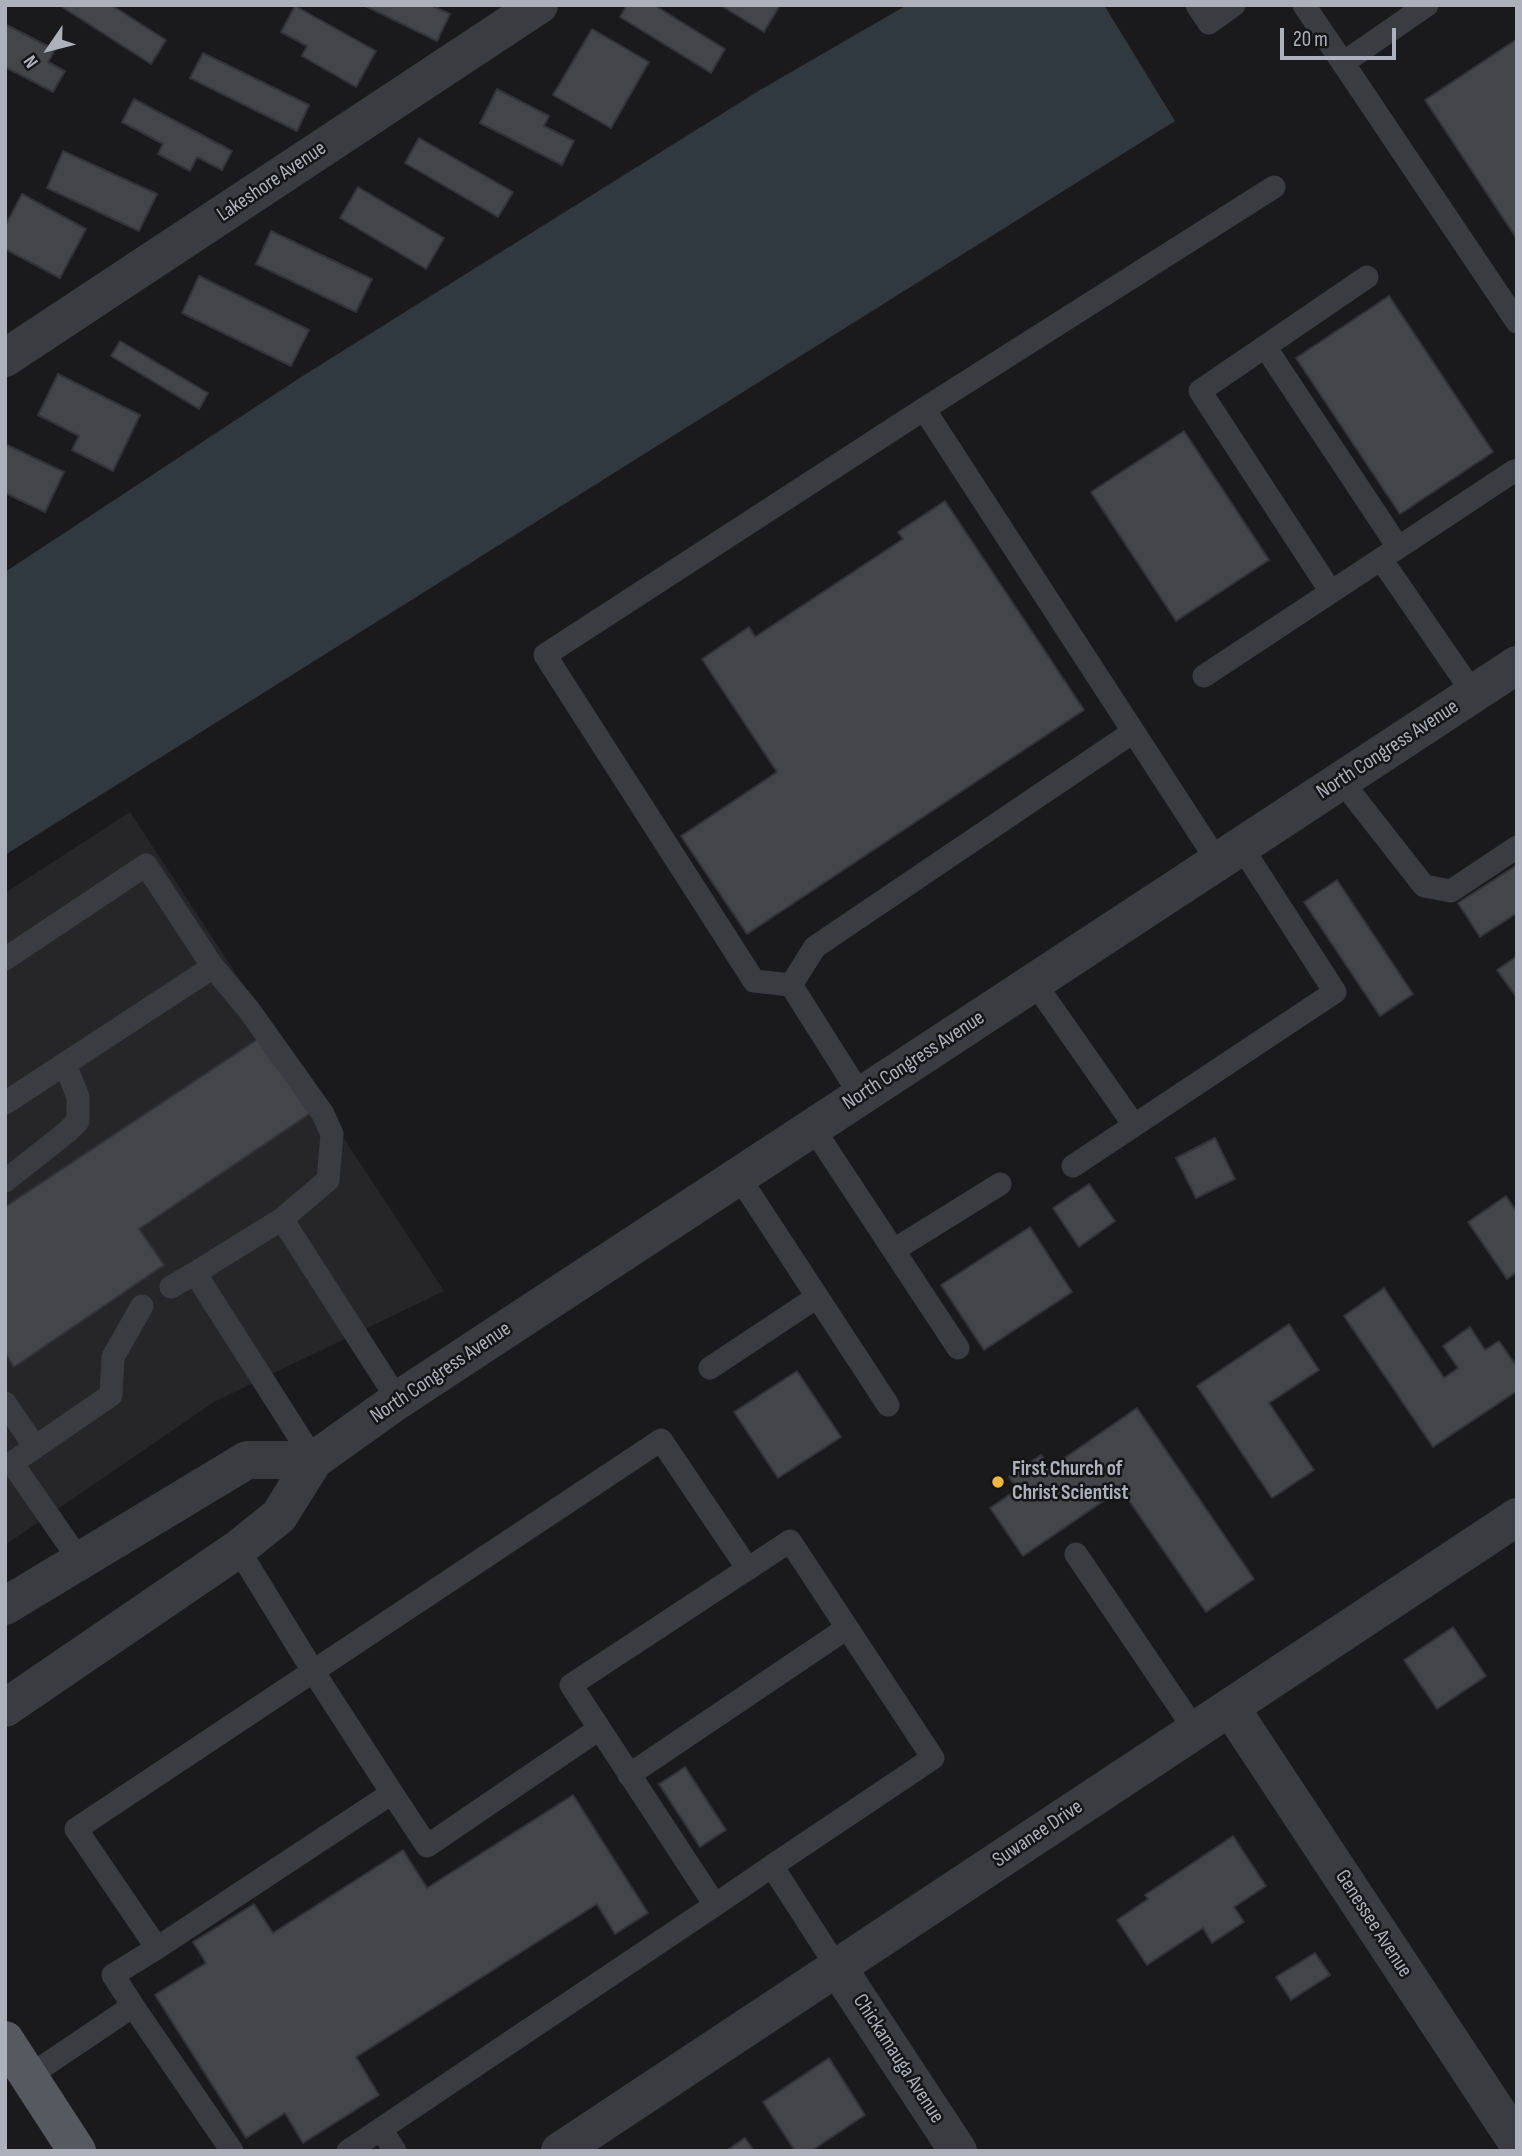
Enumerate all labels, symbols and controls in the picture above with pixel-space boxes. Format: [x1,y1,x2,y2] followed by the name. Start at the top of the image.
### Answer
[14,14,84,84] north arrow
[1284,14,1400,58] scale bar
[1293,27,1328,52] text: 20 m
[19,51,44,72] text: N
[213,136,331,228] street label: Lakeshore Avenue
[1312,695,1464,805] street label: North Congress Avenue
[838,1006,990,1116] street label: North Congress Avenue
[366,1317,516,1429] street label: North Congress Avenue
[1012,1457,1128,1507] place label: First Church of Christ Scientist
[990,1474,1006,1490] marker: First Church of Christ Scientist
[988,1795,1088,1873] street label: Suwanee Drive
[1329,1866,1417,1982] street label: Genessee Avenue
[847,1990,949,2128] street label: Chickamauga Avenue

